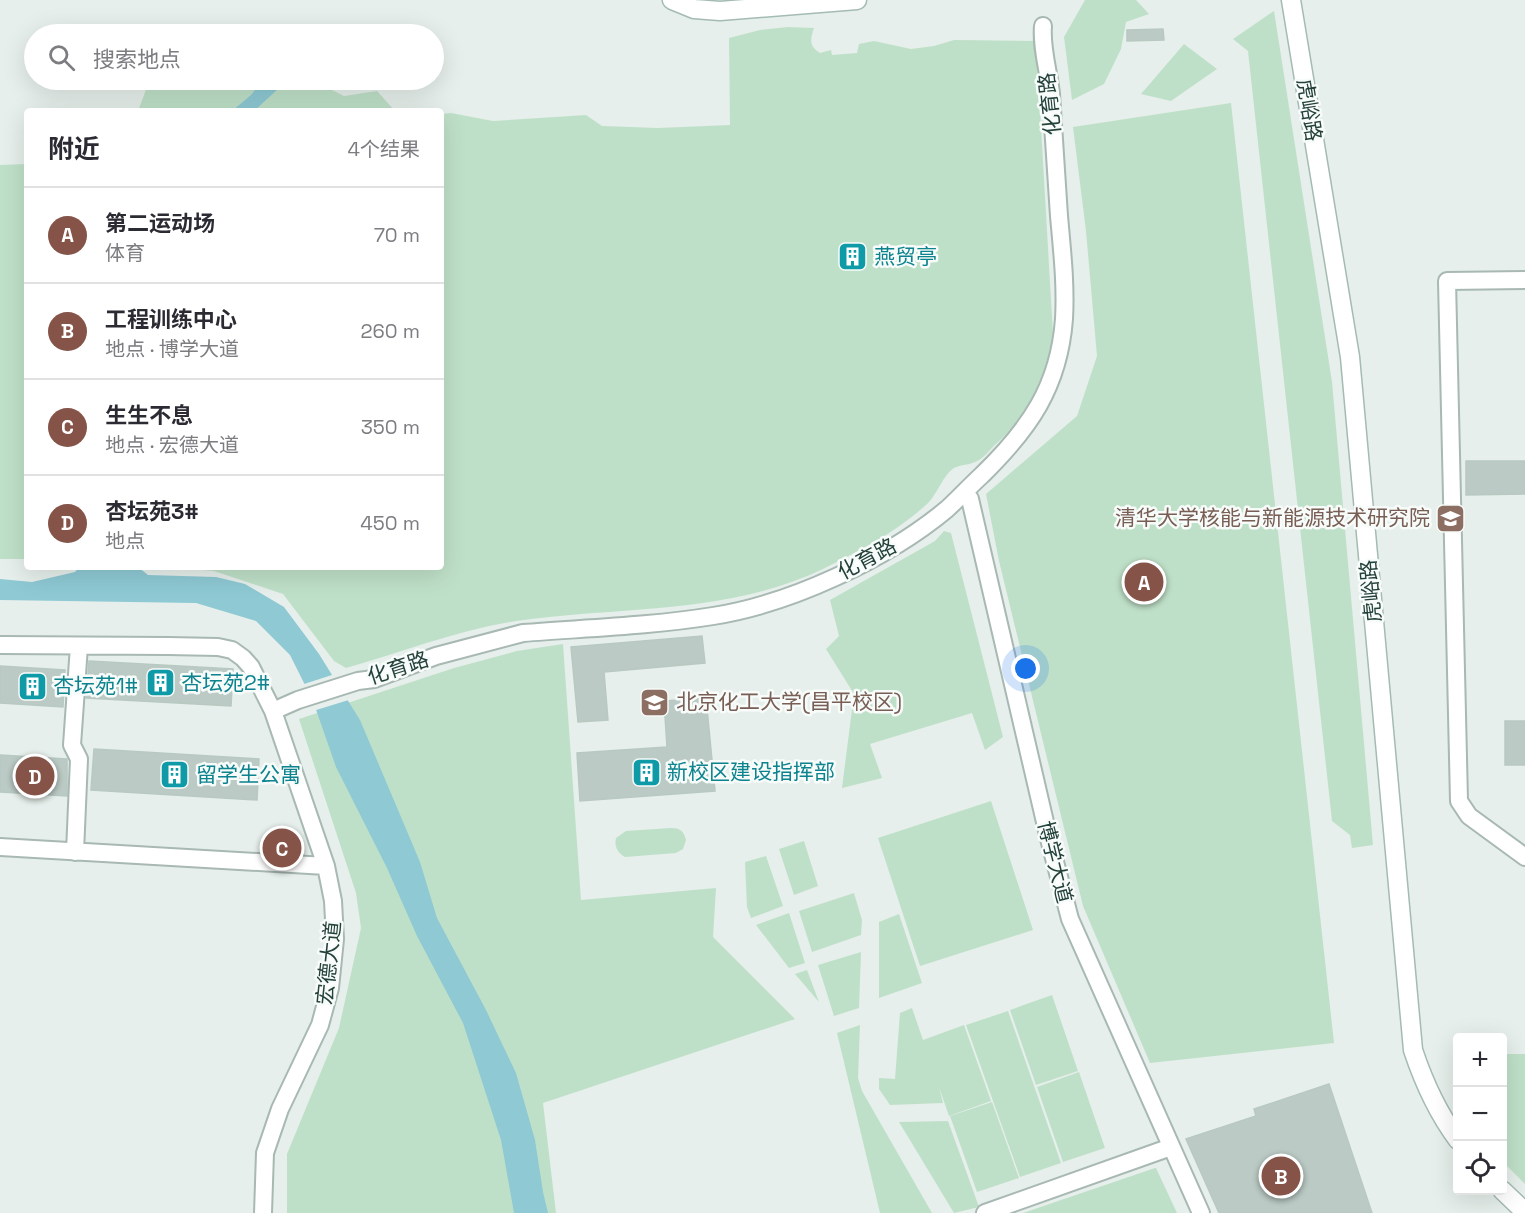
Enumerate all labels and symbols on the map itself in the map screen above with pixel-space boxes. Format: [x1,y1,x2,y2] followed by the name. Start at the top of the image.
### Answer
[1033,71,1066,137] street label: 化育路
[1291,77,1328,143] street label: 虎峪路
[837,241,869,273] building icon: 燕贸亭
[874,243,937,270] place label: 燕贸亭
[1435,502,1467,534] school or university icon: 清华大学核能与新能源技术研究院
[1115,504,1430,531] place label: 清华大学核能与新能源技术研究院
[833,532,901,585] street label: 化育路
[1354,558,1387,624] street label: 虎峪路
[1124,560,1164,604] pin: A
[364,645,432,690] street label: 化育路
[1011,654,1040,683] your location
[144,667,176,699] building icon: 杏坛苑2#
[181,669,270,696] place label: 杏坛苑2#
[16,670,48,702] building icon: 杏坛苑1#
[53,672,138,699] place label: 杏坛苑1#
[639,686,671,718] school or university icon: 北京化工大学(昌平校区)
[676,688,902,715] place label: 北京化工大学(昌平校区)
[15,754,54,798] pin: D
[630,756,662,788] building icon: 新校区建设指挥部
[667,758,835,785] place label: 新校区建设指挥部
[159,759,191,791] building icon: 留学生公寓
[196,761,301,788] place label: 留学生公寓
[1032,818,1079,906] street label: 博学大道
[262,826,302,870] pin: C
[311,920,346,1006] street label: 宏德大道
[1262,1154,1300,1198] pin: B

